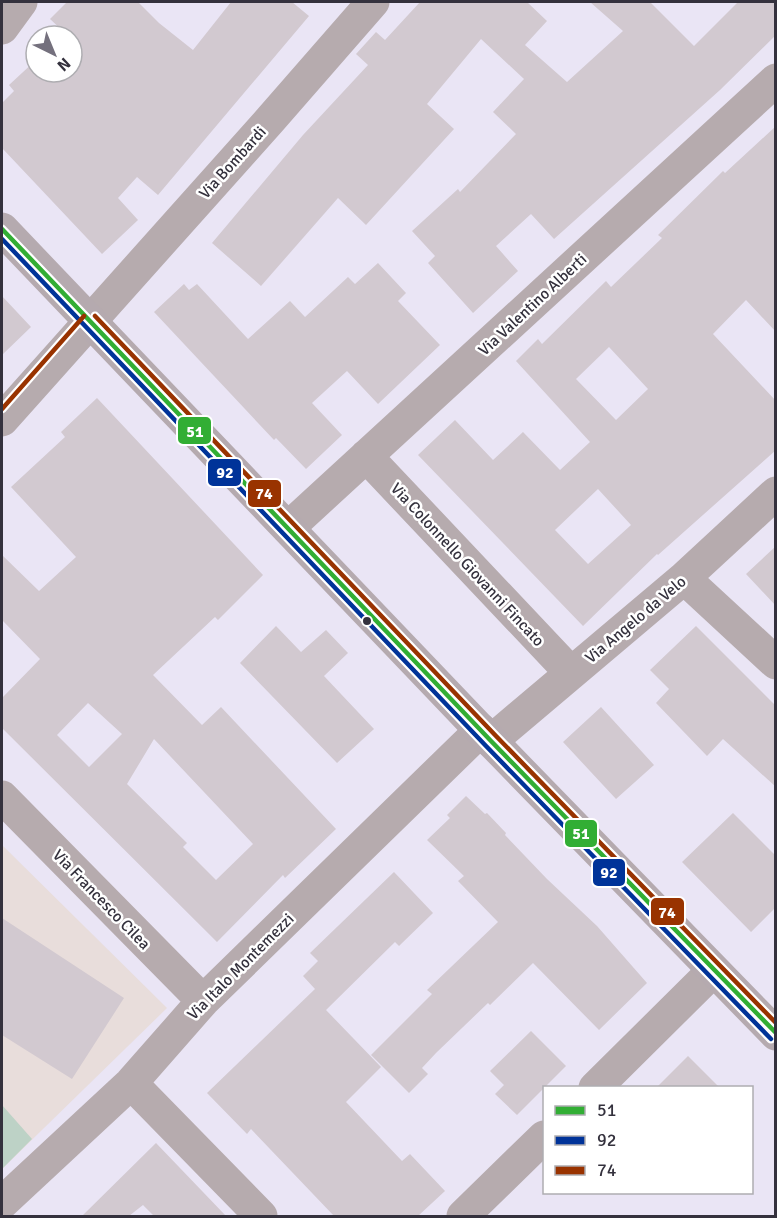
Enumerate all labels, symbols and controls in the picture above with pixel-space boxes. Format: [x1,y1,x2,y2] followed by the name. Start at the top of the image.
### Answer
[24,24,84,84] north arrow
[53,53,74,75] text: N
[195,122,271,203] street label: Via Bombardi
[474,249,591,360] street label: Via Valentino Alberti
[177,416,212,445] line badge: 51
[186,422,204,442] text: 51
[207,458,242,487] line badge: 92
[216,463,234,483] text: 92
[247,479,282,508] line badge: 74
[386,479,548,651] street label: Via Colonnello Giovanni Fincato
[255,484,273,504] text: 74
[581,572,690,668] street label: Via Angelo da Velo
[361,615,373,627] unlabelled marker
[564,819,598,848] line badge: 51
[572,824,590,844] text: 51
[48,845,154,954] street label: Via Francesco Cilea
[592,858,626,887] line badge: 92
[600,863,618,883] text: 92
[650,897,685,926] line badge: 74
[658,903,676,923] text: 74
[183,909,298,1024] street label: Via Italo Montemezzi
[543,1086,753,1194] legend
[597,1099,616,1121] text: 51
[597,1129,616,1151] text: 92
[597,1159,617,1181] text: 74

